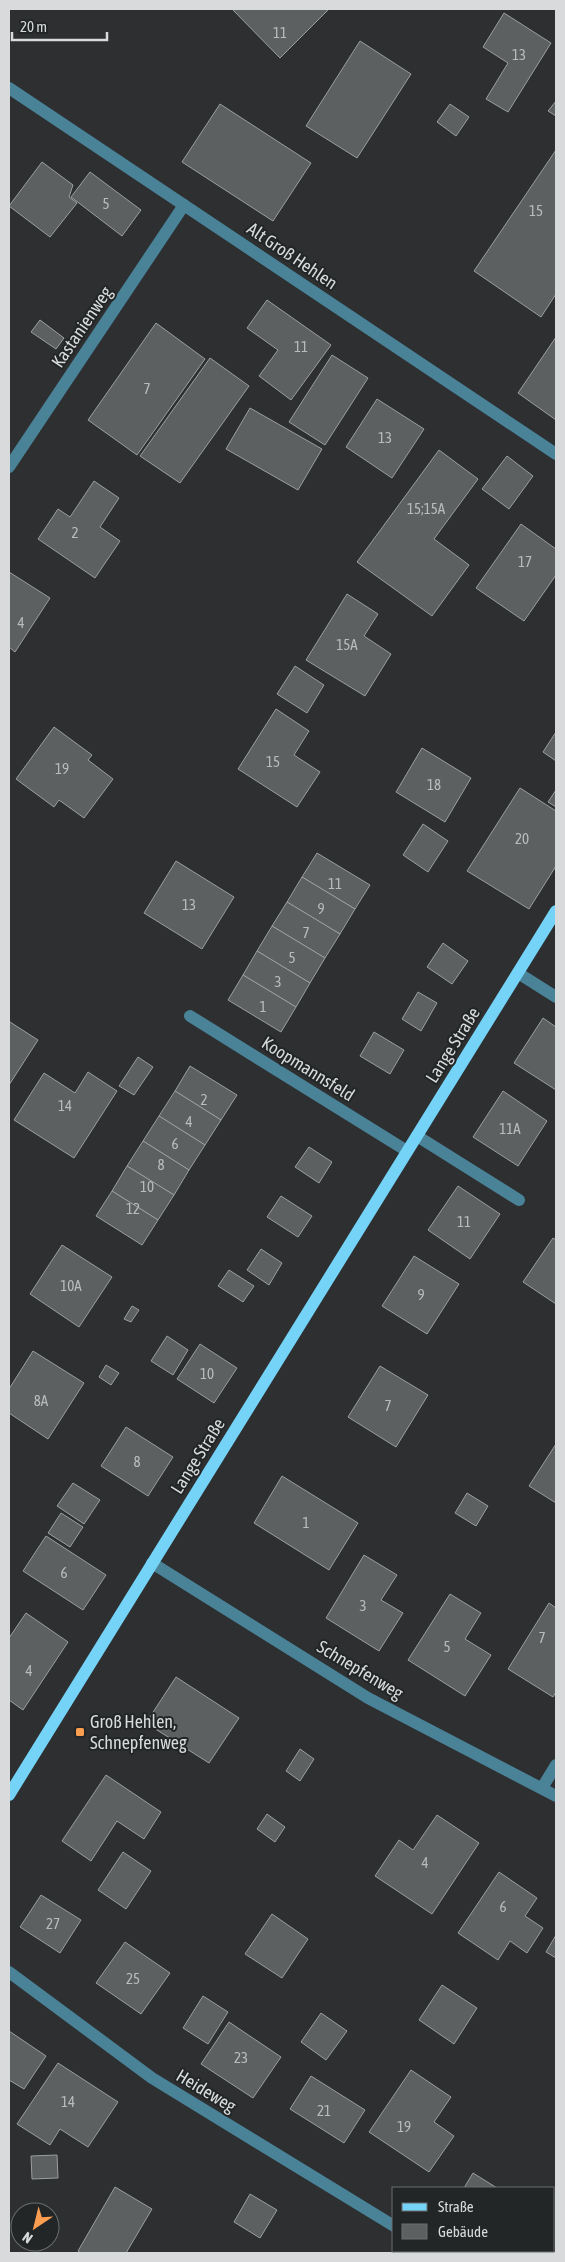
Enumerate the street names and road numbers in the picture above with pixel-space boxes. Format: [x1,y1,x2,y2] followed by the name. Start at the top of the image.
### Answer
[243,218,341,293] street label: Alt Groß Hehlen
[47,282,116,371] street label: Kastanienweg
[421,1003,484,1086] street label: Lange Straße
[258,1032,358,1105] street label: Koopmannsfeld
[166,1414,229,1497] street label: Lange Straße
[313,1636,407,1704] street label: Schnepfenweg
[173,2065,240,2117] street label: Heideweg

